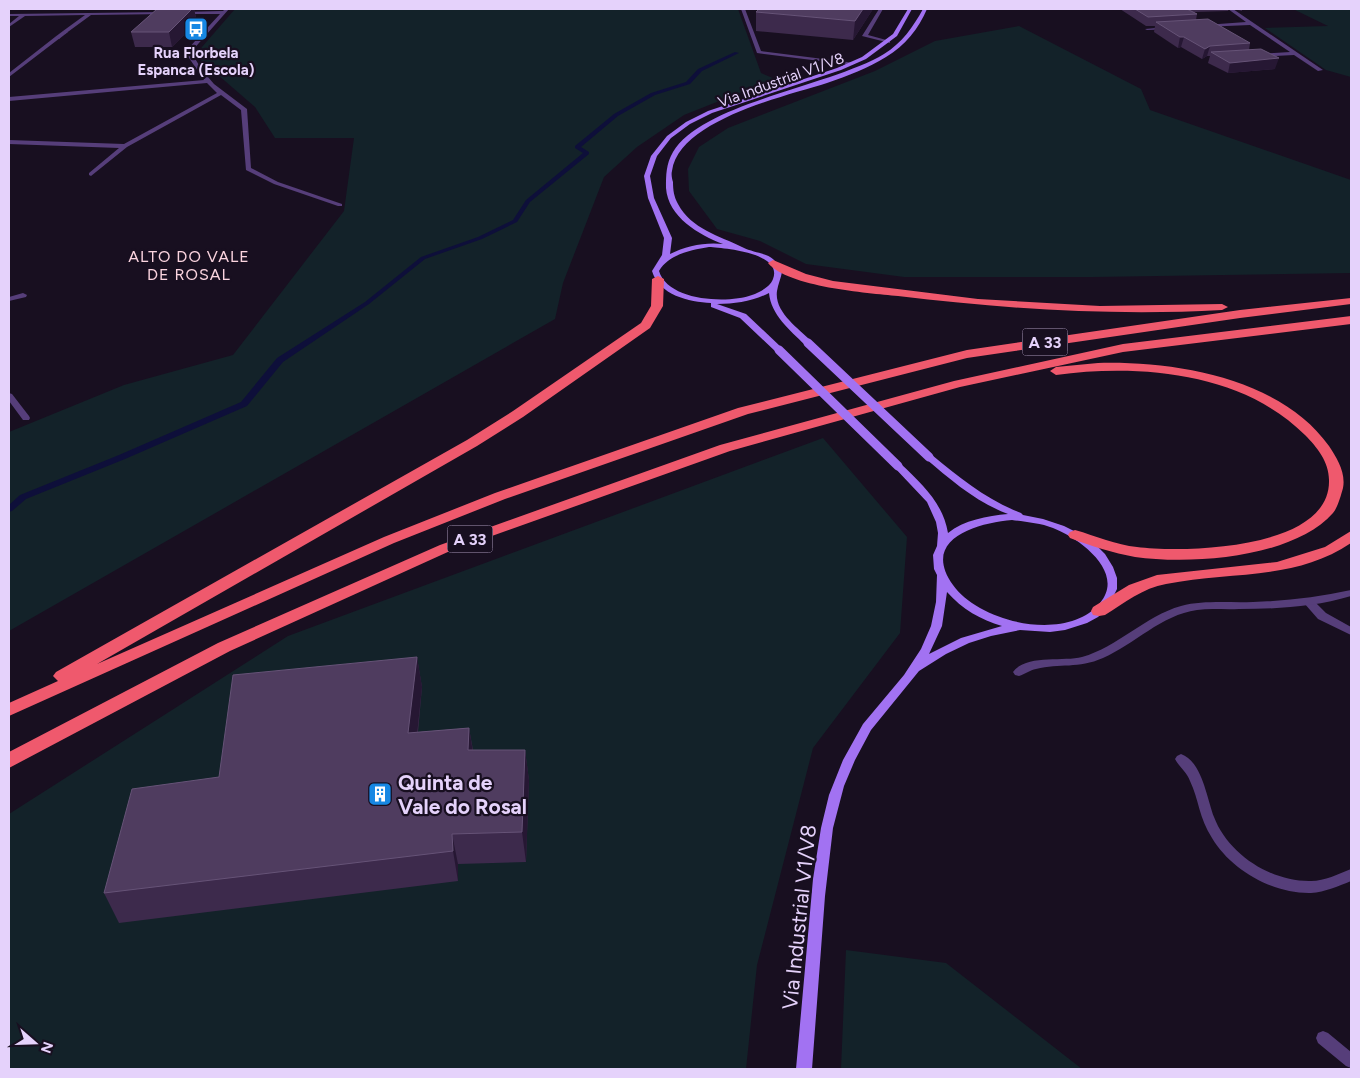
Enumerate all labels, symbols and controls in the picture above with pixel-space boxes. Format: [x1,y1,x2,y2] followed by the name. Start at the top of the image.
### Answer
[183,16,209,42] bus stop icon: Rua Florbela Espanca (Escola)
[138,44,255,79] place label: Rua Florbela Espanca (Escola)
[716,49,846,111] street label: Via Industrial V1/V8
[128,247,250,284] district label: ALTO DO VALE DE ROSAL
[1022,328,1068,356] road number: A 33
[448,526,492,552] road number: A 33
[398,770,527,819] place label: Quinta de Vale do Rosal
[367,781,393,807] building icon: Quinta de Vale do Rosal
[777,823,821,1011] street label: Via Industrial V1/V8
[10,1018,60,1068] north arrow
[37,1039,57,1055] text: N

